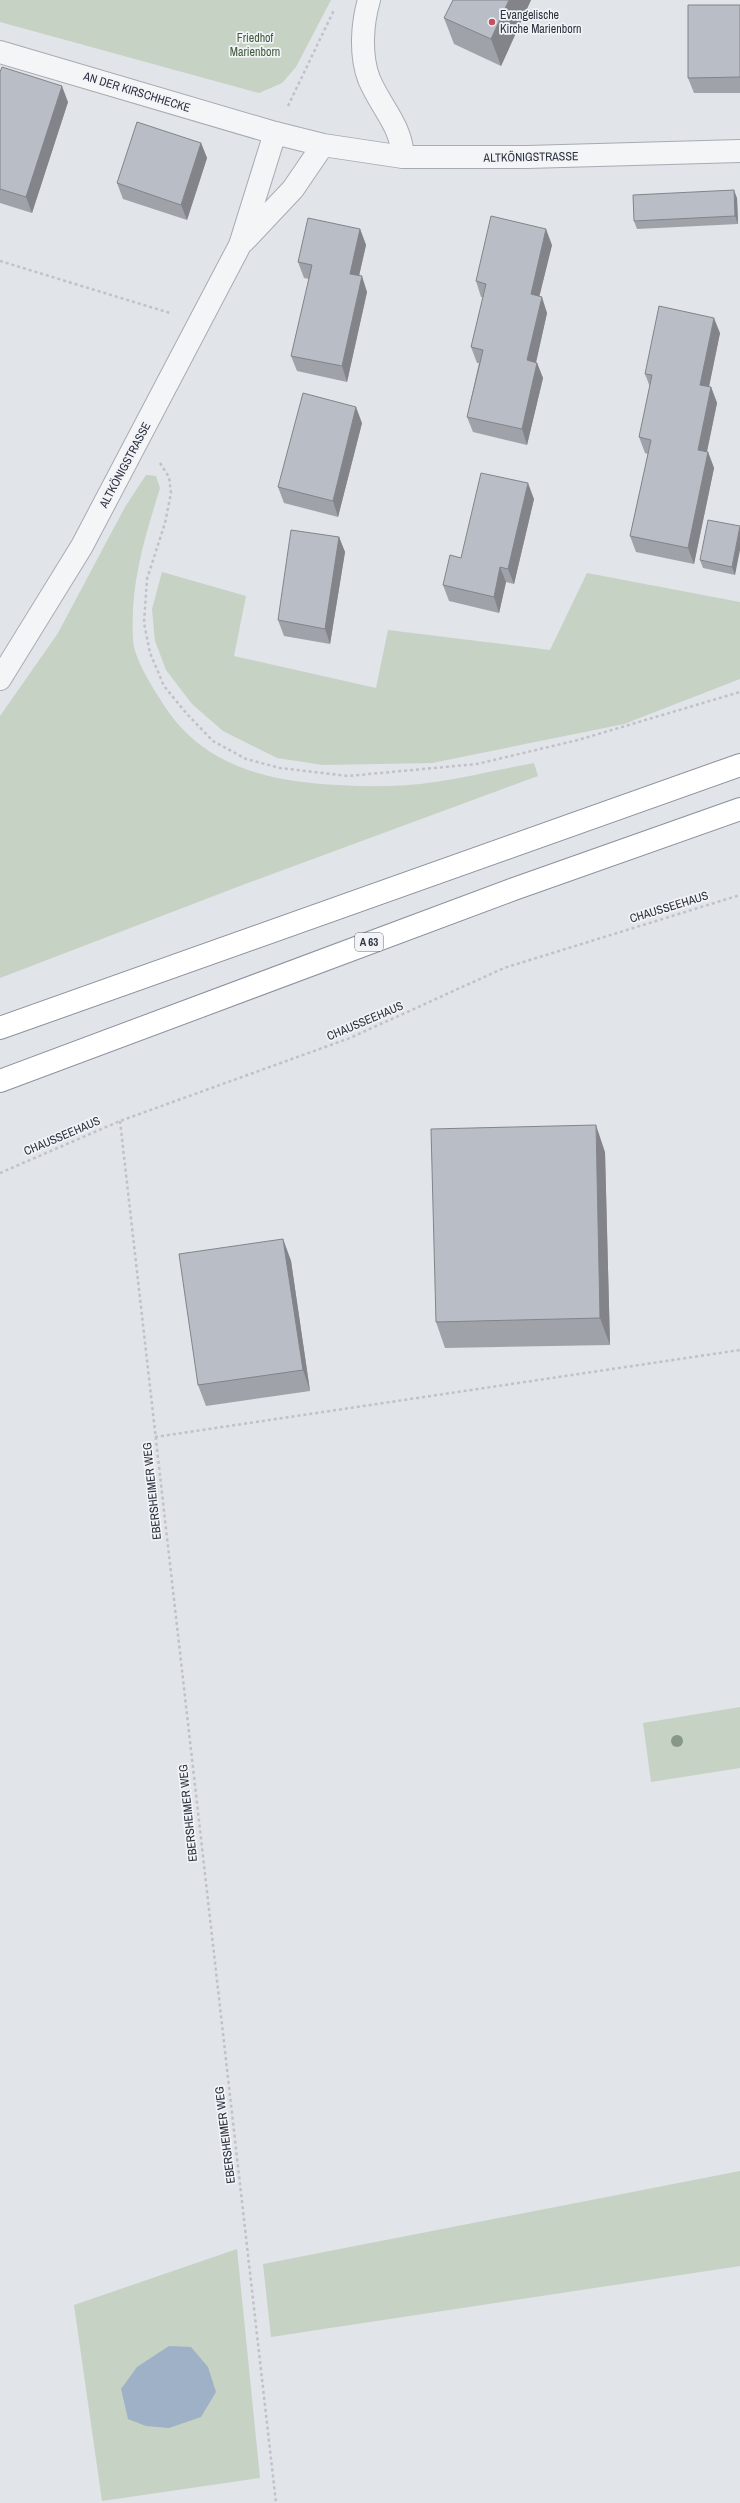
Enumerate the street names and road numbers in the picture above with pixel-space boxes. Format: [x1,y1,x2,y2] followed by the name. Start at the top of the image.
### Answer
[81,68,192,116] street label: AN DER KIRSCHHECKE
[482,147,579,166] street label: ALTKÖNIGSTRASSE
[94,419,154,512] street label: ALTKÖNIGSTRASSE
[628,887,711,927] street label: CHAUSSEEHAUS
[355,933,383,951] road number: A 63
[324,998,406,1044] street label: CHAUSSEEHAUS
[21,1113,103,1159] street label: CHAUSSEEHAUS
[139,1441,165,1541] street label: EBERSHEIMER WEG
[175,1763,201,1863] street label: EBERSHEIMER WEG
[211,2085,239,2185] street label: EBERSHEIMER WEG

